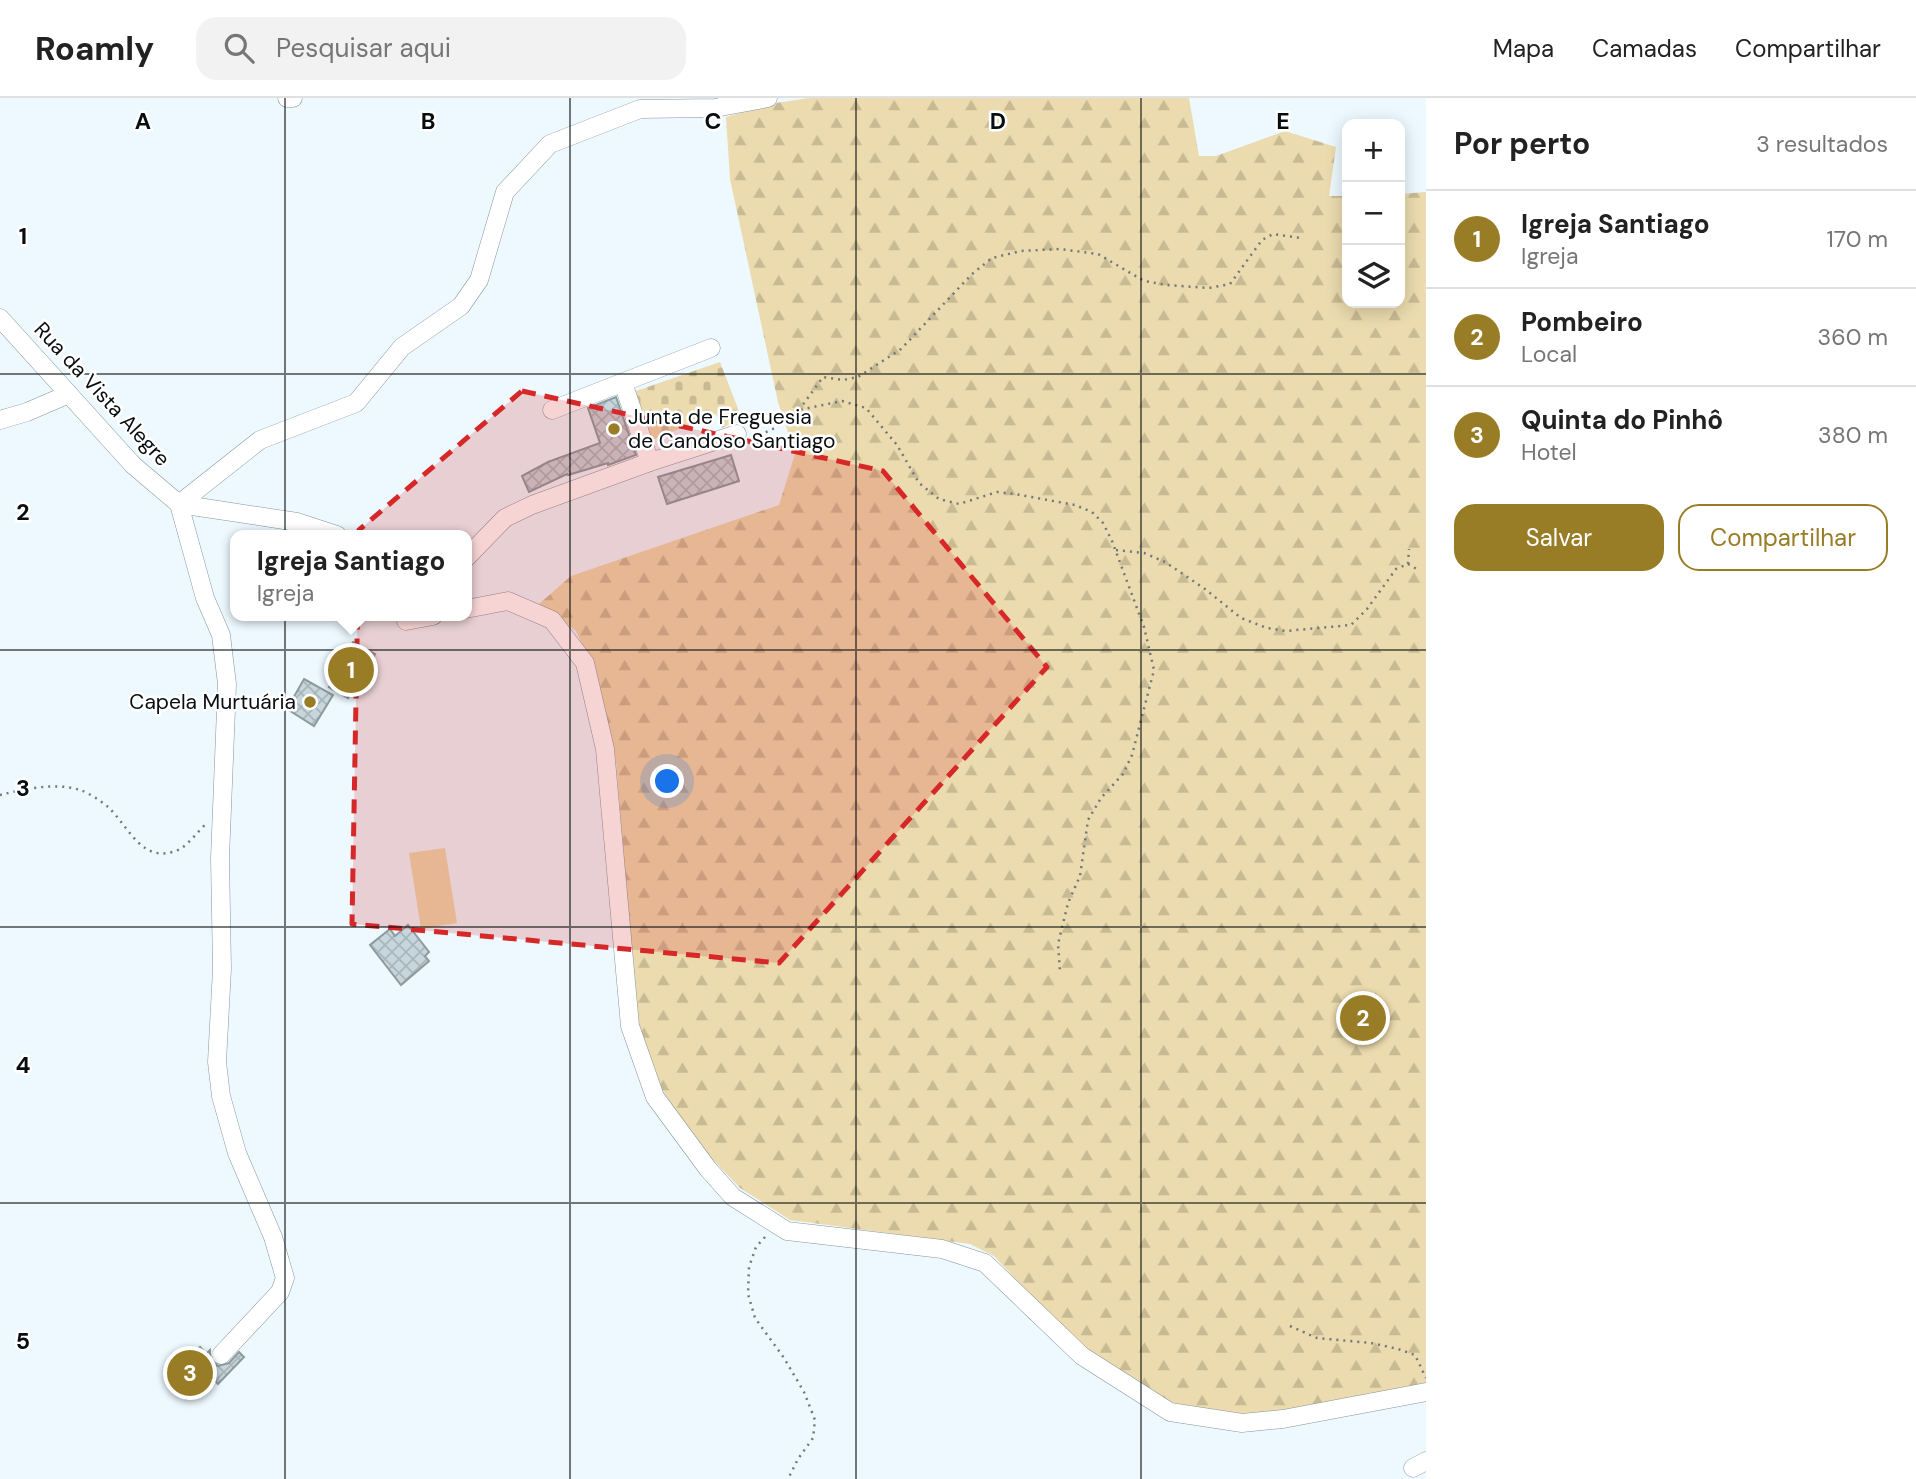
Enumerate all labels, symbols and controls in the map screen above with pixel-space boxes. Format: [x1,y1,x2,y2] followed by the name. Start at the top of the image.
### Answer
[196,17,686,80] search box
[35,27,154,70] text: Roamly
[220,29,258,67] icon: search
[276,31,451,65] text: Pesquisar aqui
[1493,33,1554,64] text: Mapa
[1592,33,1697,64] text: Camadas
[1735,33,1881,64] text: Compartilhar
[135,106,151,136] text: A
[421,106,435,136] text: B
[705,106,721,136] text: C
[990,106,1006,136] text: D
[1276,106,1290,136] text: E
[1342,119,1405,308] map controls
[1342,119,1405,182] button: +
[1454,124,1590,163] text: Por perto
[1756,129,1888,159] text: 3 resultados
[1342,182,1405,245] button: −
[1521,207,1710,241] text: Igreja Santiago
[19,221,27,251] text: 1
[1473,224,1481,254] text: 1
[1827,224,1888,254] text: 170 m
[1521,241,1578,271] text: Igreja
[1342,245,1405,308] button: layers
[1521,305,1643,339] text: Pombeiro
[28,316,176,472] street label: Rua da Vista Alegre
[1470,322,1484,352] text: 2
[1818,322,1888,352] text: 360 m
[1521,339,1577,369] text: Local
[628,403,836,455] place label: Junta de Freguesia de Candoso Santiago
[1521,403,1723,437] text: Quinta do Pinhô
[1470,420,1484,450] text: 3
[1818,420,1888,450] text: 380 m
[606,421,622,437] marker: Junta de Freguesia de Candoso Santiago
[1521,437,1577,467] text: Hotel
[16,497,30,527] text: 2
[1454,504,1664,571] button: Salvar
[1678,504,1888,571] button: Compartilhar
[230,530,472,621] popup
[257,544,445,578] text: Igreja Santiago
[257,578,314,608] text: Igreja
[328,644,374,696] pin: 1
[129,688,296,716] place label: Capela Murtuária
[302,694,318,710] marker: Capela Murtuária
[650,764,684,798] your location
[16,773,30,803] text: 3
[1340,992,1386,1044] pin: 2
[16,1050,31,1080] text: 4
[16,1326,30,1356] text: 5
[167,1347,213,1399] pin: 3

